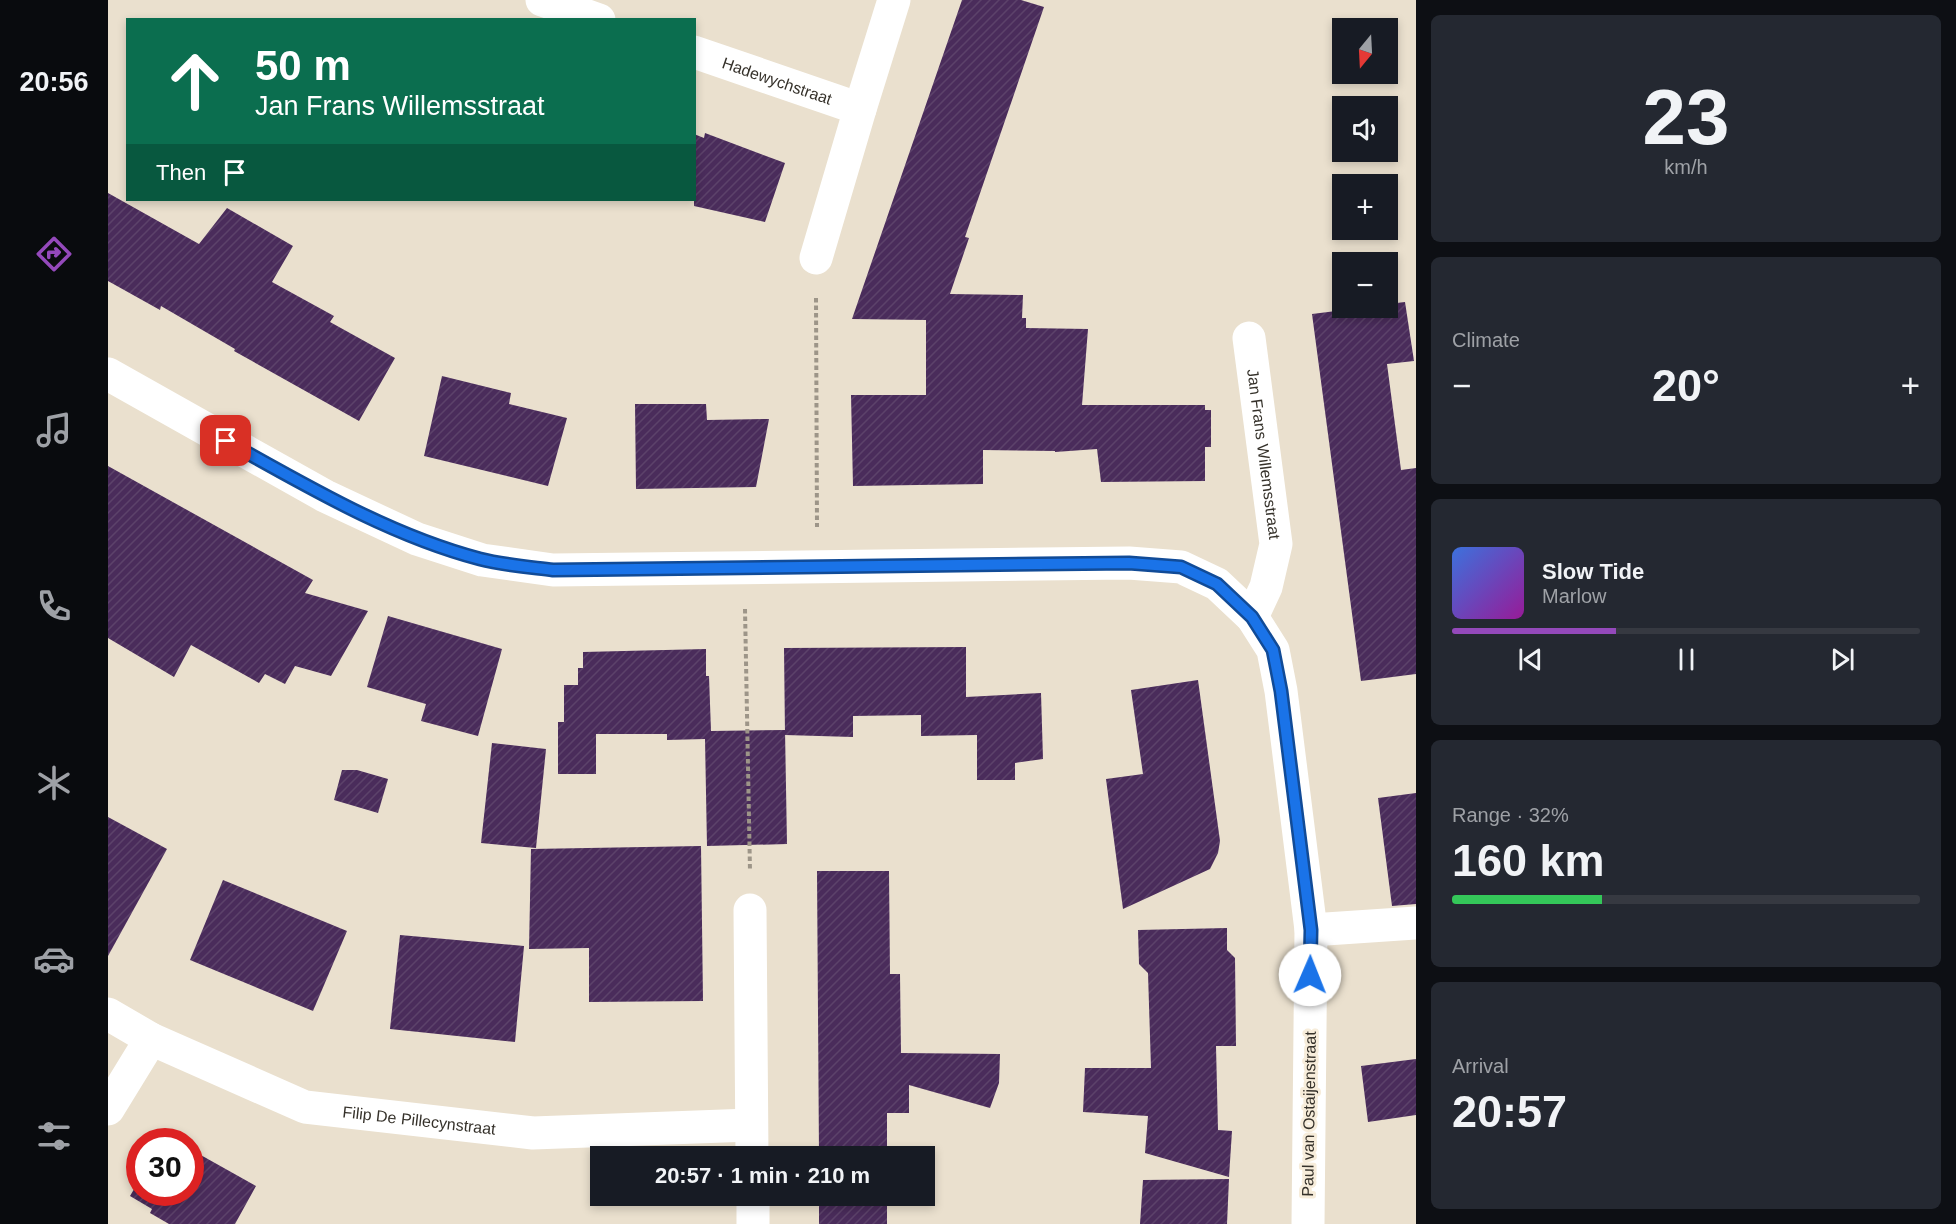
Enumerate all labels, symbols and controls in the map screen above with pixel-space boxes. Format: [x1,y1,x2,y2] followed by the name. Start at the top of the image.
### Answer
[1332,18,1398,84] north arrow
[1332,18,1398,318] map controls
[156,42,234,120] icon: ahead
[255,42,351,89] text: 50 m
[720,54,835,107] street label: Hadewychstraat
[19,67,89,97] text: 20:56
[1643,73,1729,161] text: 23
[255,91,545,121] text: Jan Frans Willemsstraat
[1332,96,1398,162] button: sound
[218,156,251,189] icon: arrive
[1664,156,1708,178] text: km/h
[156,160,206,185] text: Then
[1332,174,1398,240] button: +
[33,233,75,275] icon: directions
[1332,252,1398,318] button: −
[1452,329,1520,351] text: Climate
[1652,360,1720,411] text: 20°
[1452,367,1471,404] text: −
[1901,367,1920,404] text: +
[1245,368,1284,541] street label: Jan Frans Willemsstraat
[33,409,75,451] icon: music
[200,415,251,466] pin
[209,424,242,457] icon: arrive
[1542,559,1644,584] text: Slow Tide
[33,585,75,627] icon: phone
[1542,585,1606,607] text: Marlow
[1514,643,1547,676] icon: previous
[1670,643,1703,676] icon: pause
[1826,643,1859,676] icon: next
[33,762,75,804] icon: climate
[1452,804,1569,826] text: Range · 32%
[1452,835,1605,886] text: 160 km
[33,938,75,980] icon: car
[1278,943,1342,1007] position arrow
[1299,1031,1319,1197] street label: Paul van Ostaijenstraat
[1452,1055,1509,1077] text: Arrival
[1452,1086,1567,1137] text: 20:57
[342,1103,497,1137] street label: Filip De Pillecynstraat
[33,1115,75,1157] icon: filters
[126,1128,204,1206] speed limit sign: 30
[655,1163,870,1188] text: 20:57 · 1 min · 210 m

